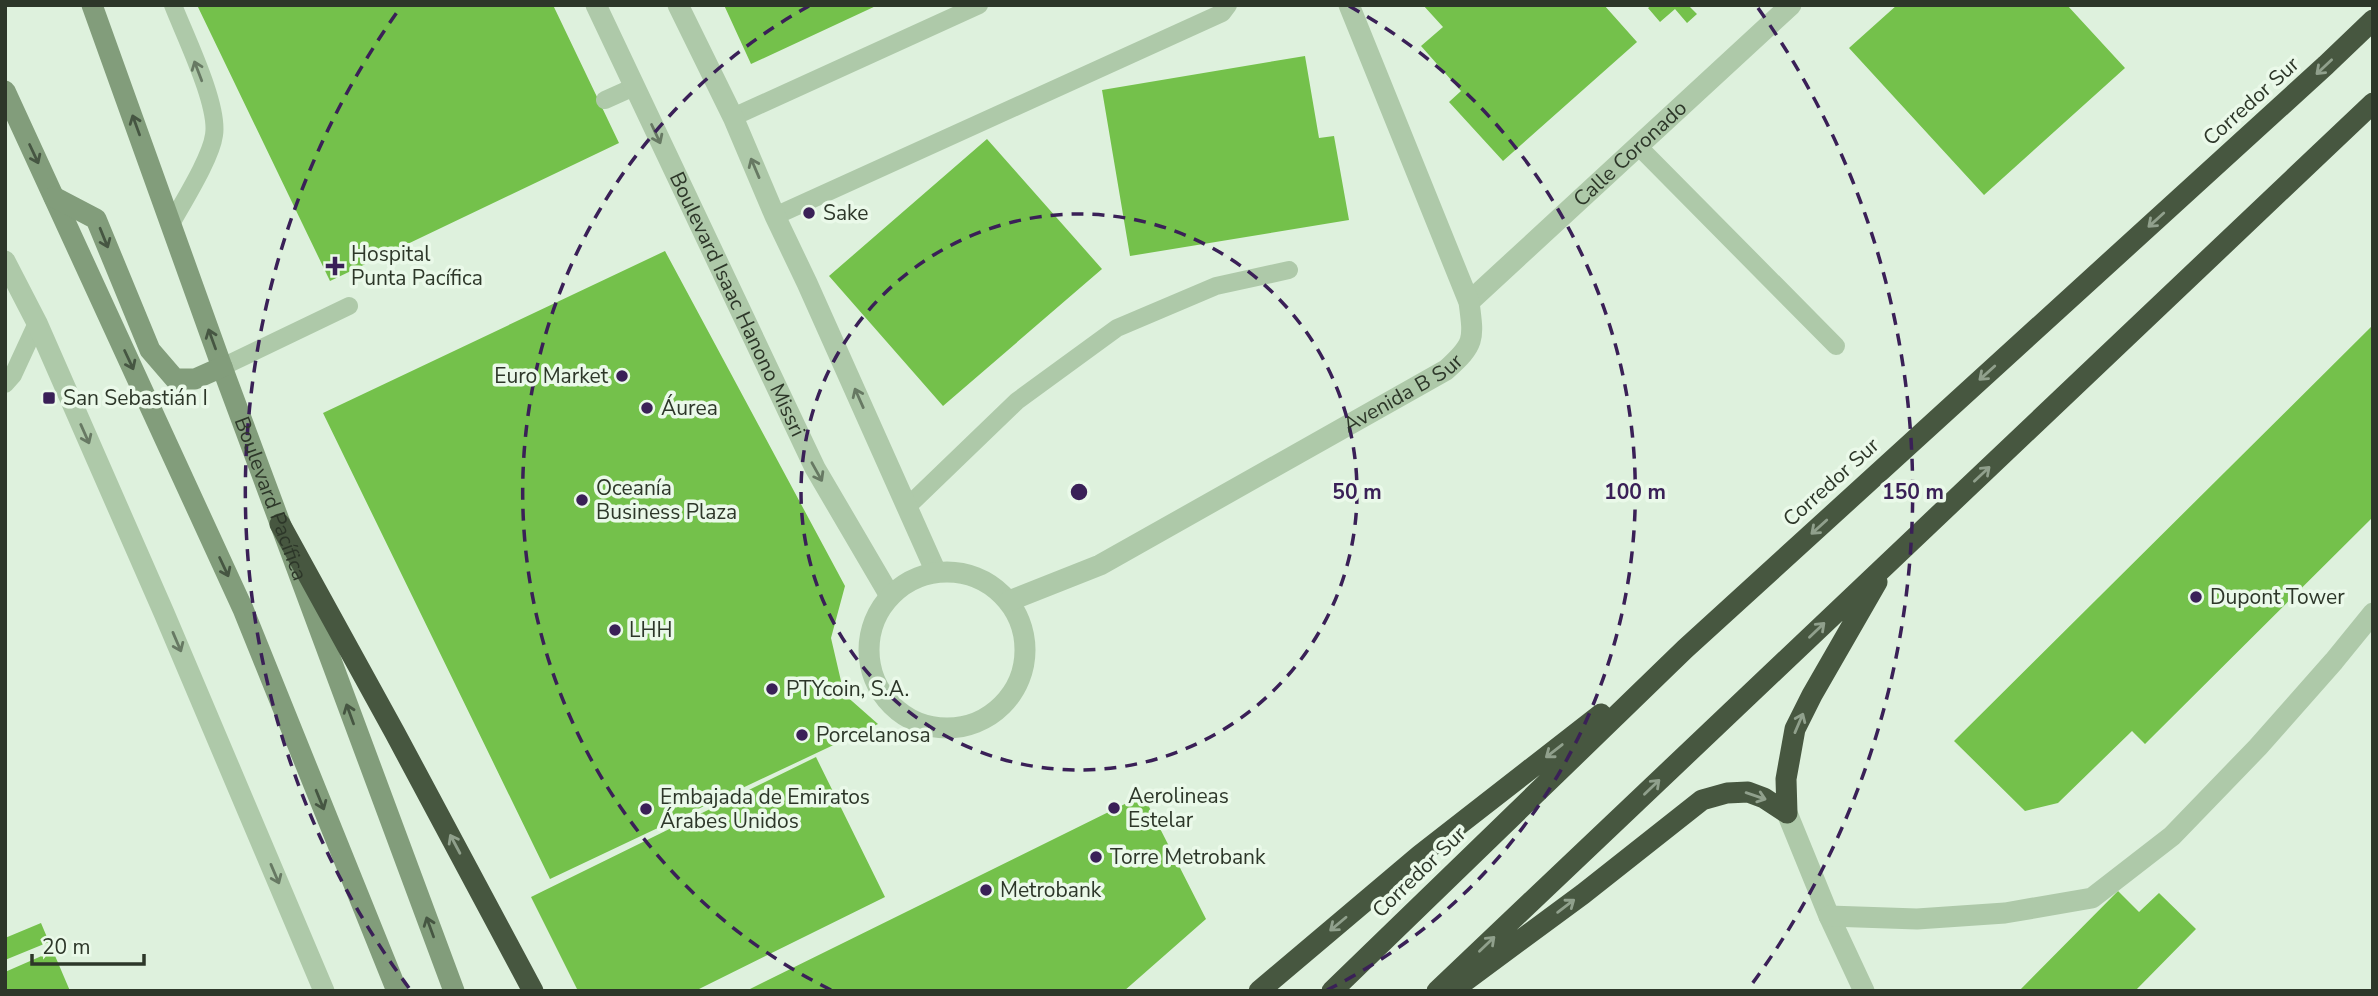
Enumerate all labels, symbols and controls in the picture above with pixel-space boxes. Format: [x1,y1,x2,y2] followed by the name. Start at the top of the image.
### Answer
[2197,50,2305,152] street label: Corredor Sur
[2315,59,2333,75] one-way arrow
[191,60,204,82] one-way arrow
[1567,94,1693,213] street label: Calle Coronado
[128,115,141,137] one-way arrow
[650,122,663,144] one-way arrow
[28,142,41,164] one-way arrow
[748,158,761,180] one-way arrow
[663,167,812,441] street label: Boulevard Isaac Hanono Missri
[823,199,868,227] place label: Sake
[801,205,817,221] marker: Sake
[2148,212,2165,229] one-way arrow
[98,227,111,248] one-way arrow
[351,240,483,292] place label: Hospital Punta Pacífica
[325,256,345,276] marker: Hospital Punta Pacífica
[205,329,218,351] one-way arrow
[1338,347,1469,439] street label: Avenida B Sur
[122,349,136,370] one-way arrow
[494,362,609,390] place label: Euro Market
[1979,365,1996,382] one-way arrow
[614,368,630,384] marker: Euro Market
[63,384,208,412] place label: San Sebastián I
[852,388,865,409] one-way arrow
[41,390,57,406] marker: San Sebastián I
[661,394,718,422] place label: Áurea
[639,400,655,416] marker: Áurea
[228,413,314,584] street label: Boulevard Pacífica
[79,423,92,444] one-way arrow
[1777,431,1885,533] street label: Corredor Sur
[810,461,824,481] one-way arrow
[1973,465,1990,482] one-way arrow
[596,474,737,526] place label: Oceanía Business Plaza
[1332,478,1382,506] text: 50 m
[1604,478,1666,506] text: 100 m
[1882,478,1944,506] text: 150 m
[1067,480,1091,504] centre of rings
[574,492,590,508] marker: Oceanía Business Plaza
[1811,518,1828,535] one-way arrow
[217,556,231,577] one-way arrow
[2210,583,2345,611] place label: Dupont Tower
[2188,589,2204,605] marker: Dupont Tower
[629,616,672,644] place label: LHH
[607,622,623,638] marker: LHH
[1808,622,1825,639] one-way arrow
[171,631,184,653] one-way arrow
[786,675,909,703] place label: PTYcoin, S.A.
[764,681,780,697] marker: PTYcoin, S.A.
[343,703,356,725] one-way arrow
[1793,712,1806,734] one-way arrow
[816,721,931,749] place label: Porcelanosa
[794,727,810,743] marker: Porcelanosa
[1545,743,1564,758] one-way arrow
[1643,779,1660,796] one-way arrow
[1128,782,1229,834] place label: Aerolineas Estelar
[660,783,870,835] place label: Embajada de Emiratos Árabes Unidos
[314,788,327,810] one-way arrow
[1744,791,1766,803] one-way arrow
[1106,800,1122,816] marker: Aerolineas Estelar
[638,801,654,817] marker: Embajada de Emiratos Árabes Unidos
[1366,820,1472,924] street label: Corredor Sur
[447,834,461,855] one-way arrow
[1110,843,1266,871] place label: Torre Metrobank
[1088,849,1104,865] marker: Torre Metrobank
[269,863,282,885] one-way arrow
[1000,876,1102,904] place label: Metrobank
[978,882,994,898] marker: Metrobank
[1557,899,1576,914] one-way arrow
[422,916,435,938] one-way arrow
[1330,916,1348,932] one-way arrow
[32,922,144,966] scale bar
[42,933,91,961] text: 20 m
[1478,935,1495,952] one-way arrow

